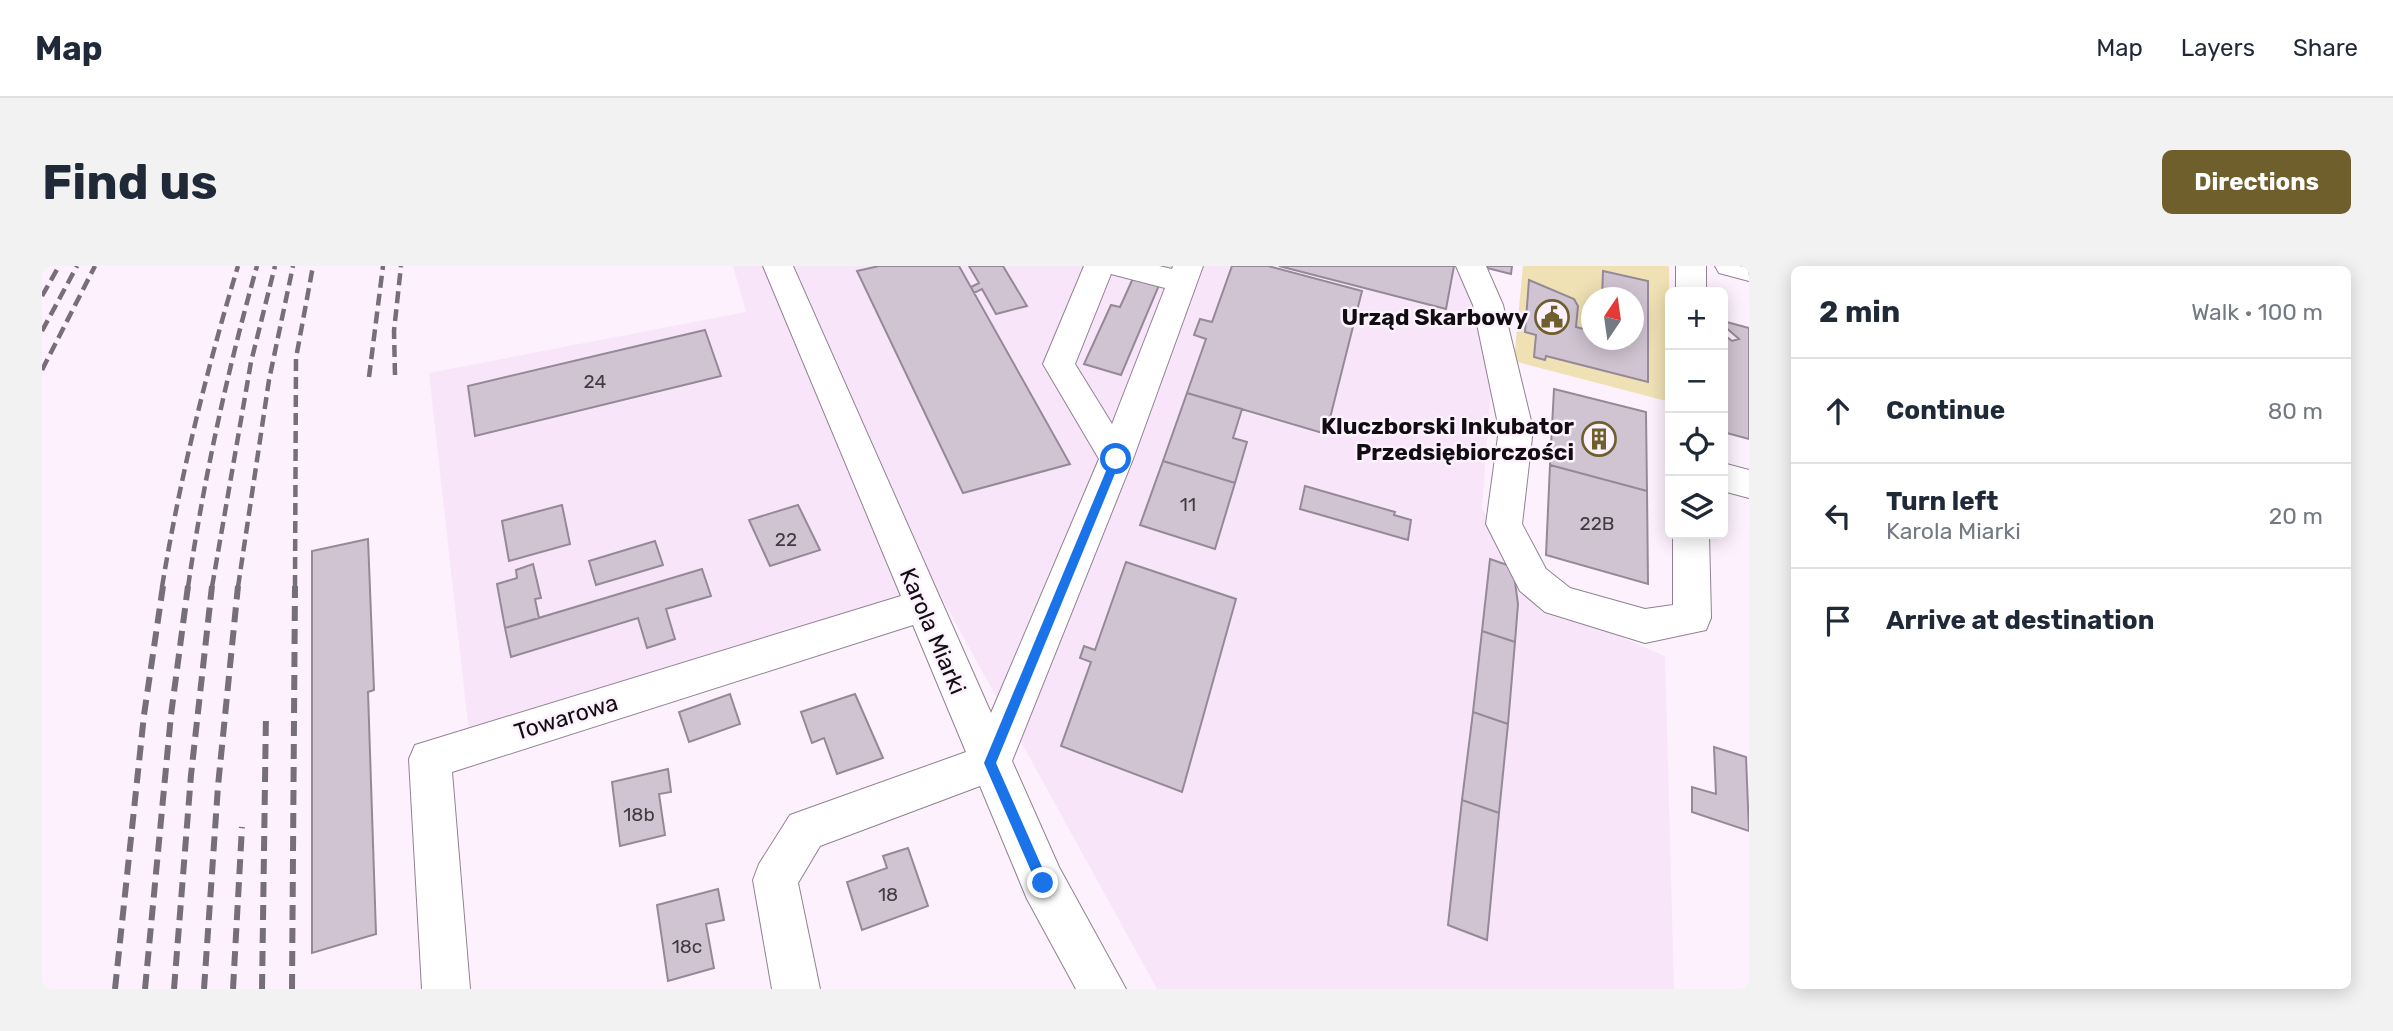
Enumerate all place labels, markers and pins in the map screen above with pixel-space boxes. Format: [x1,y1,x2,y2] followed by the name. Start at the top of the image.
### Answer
[1533,298,1571,336] public building icon: Urząd Skarbowy
[1341,303,1528,331] place label: Urząd Skarbowy
[1321,412,1575,466] place label: Kluczborski Inkubator Przedsiębiorczości
[1580,420,1618,458] building icon: Kluczborski Inkubator Przedsiębiorczości

